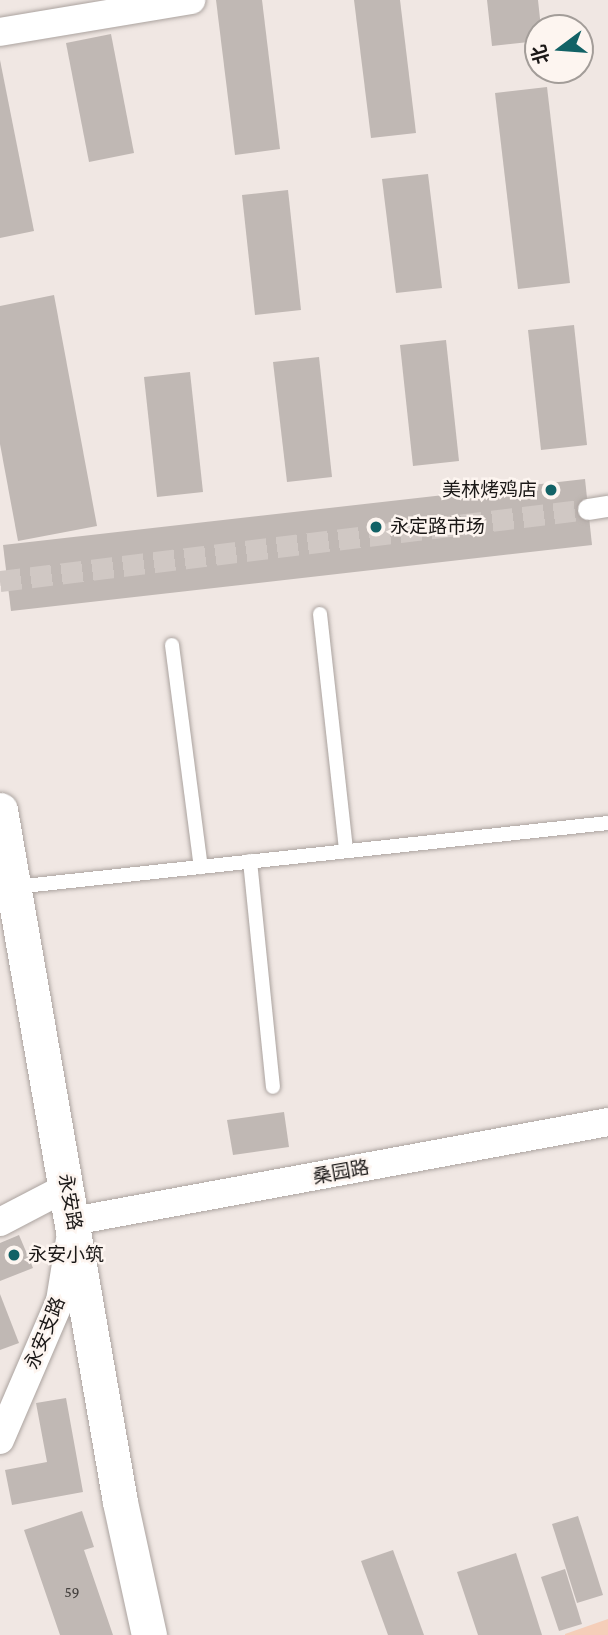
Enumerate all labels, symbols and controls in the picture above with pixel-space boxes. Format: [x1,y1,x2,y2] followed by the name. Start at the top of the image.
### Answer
[524,14,594,84] north arrow
[528,42,553,66] text: 北
[442,479,537,501] place label: 美林烤鸡店
[543,482,559,498] marker: 美林烤鸡店
[390,516,485,538] place label: 永定路市场
[368,519,384,535] marker: 永定路市场
[311,1156,371,1188] street label: 桑园路
[54,1172,86,1232] street label: 永安路
[28,1244,104,1266] place label: 永安小筑
[6,1247,22,1263] marker: 永安小筑
[20,1293,70,1373] street label: 永安支路
[64,1582,80,1602] house number: 59

